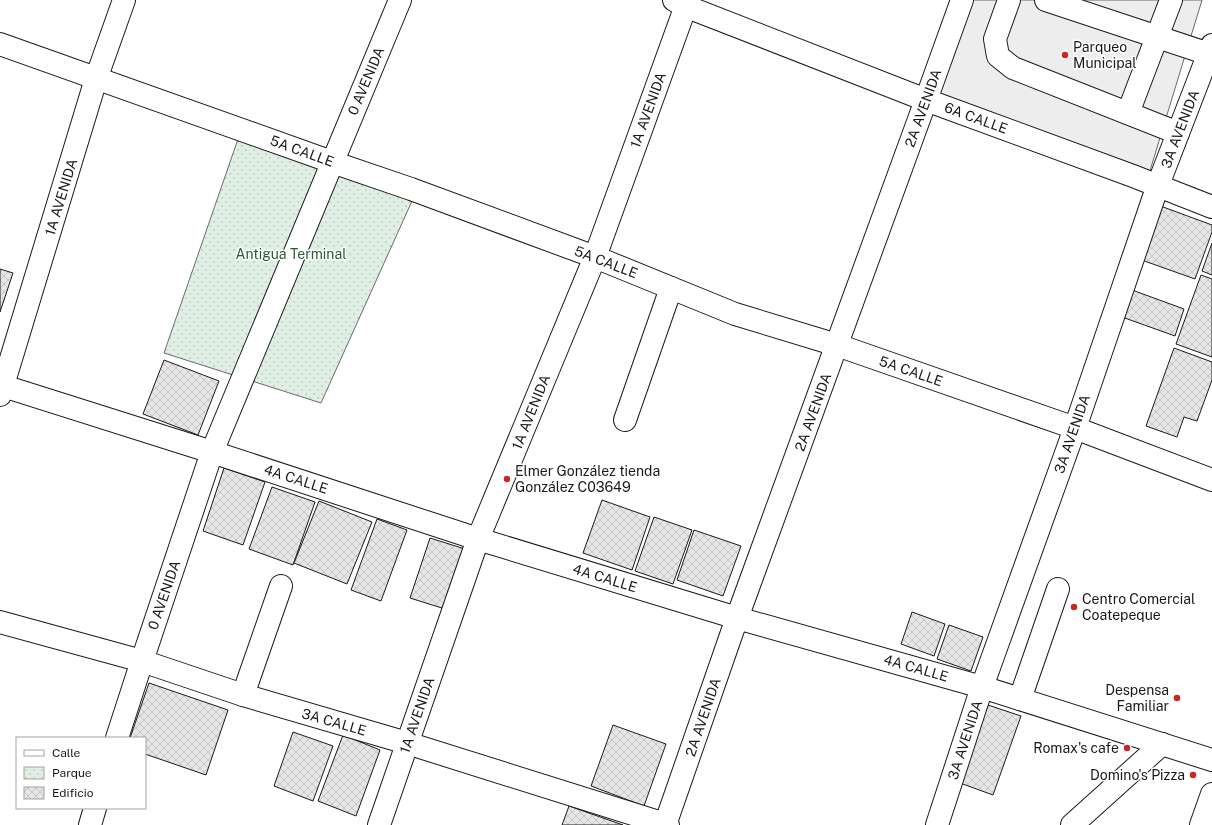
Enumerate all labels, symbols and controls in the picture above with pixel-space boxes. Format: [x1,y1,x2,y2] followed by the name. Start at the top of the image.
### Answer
[1073,39,1136,71] place label: Parqueo Municipal
[345,45,388,117] street label: 0 AVENIDA
[1060,50,1070,60] marker: Parqueo Municipal
[901,67,945,149] street label: 2A AVENIDA
[627,70,669,150] street label: 1A AVENIDA
[1158,88,1202,170] street label: 3A AVENIDA
[942,99,1010,137] street label: 6A CALLE
[268,132,336,170] street label: 5A CALLE
[42,157,80,237] street label: 1A AVENIDA
[572,243,640,281] street label: 5A CALLE
[236,246,346,262] park label: Antigua Terminal
[877,353,945,389] street label: 5A CALLE
[791,371,835,453] street label: 2A AVENIDA
[509,372,553,452] street label: 1A AVENIDA
[1051,392,1093,476] street label: 3A AVENIDA
[262,461,330,497] street label: 4A CALLE
[515,463,660,495] place label: Elmer González tienda González C03649
[502,474,512,484] marker: Elmer González tienda González C03649
[145,558,183,632] street label: 0 AVENIDA
[571,561,639,595] street label: 4A CALLE
[1082,591,1195,623] place label: Centro Comercial Coatepeque
[1069,602,1079,612] marker: Centro Comercial Coatepeque
[882,651,950,685] street label: 4A CALLE
[397,675,437,755] street label: 1A AVENIDA
[682,676,724,758] street label: 2A AVENIDA
[1105,682,1169,714] place label: Despensa Familiar
[1172,693,1182,703] marker: Despensa Familiar
[945,698,985,782] street label: 3A AVENIDA
[300,705,368,739] street label: 3A CALLE
[16,737,146,809] legend
[1033,740,1119,756] place label: Romax's cafe
[1122,743,1132,753] marker: Romax's cafe
[52,746,81,760] text: Calle
[52,766,92,780] text: Parque
[1090,767,1185,783] place label: Domino's Pizza
[1188,770,1198,780] marker: Domino's Pizza
[52,786,94,800] text: Edificio

